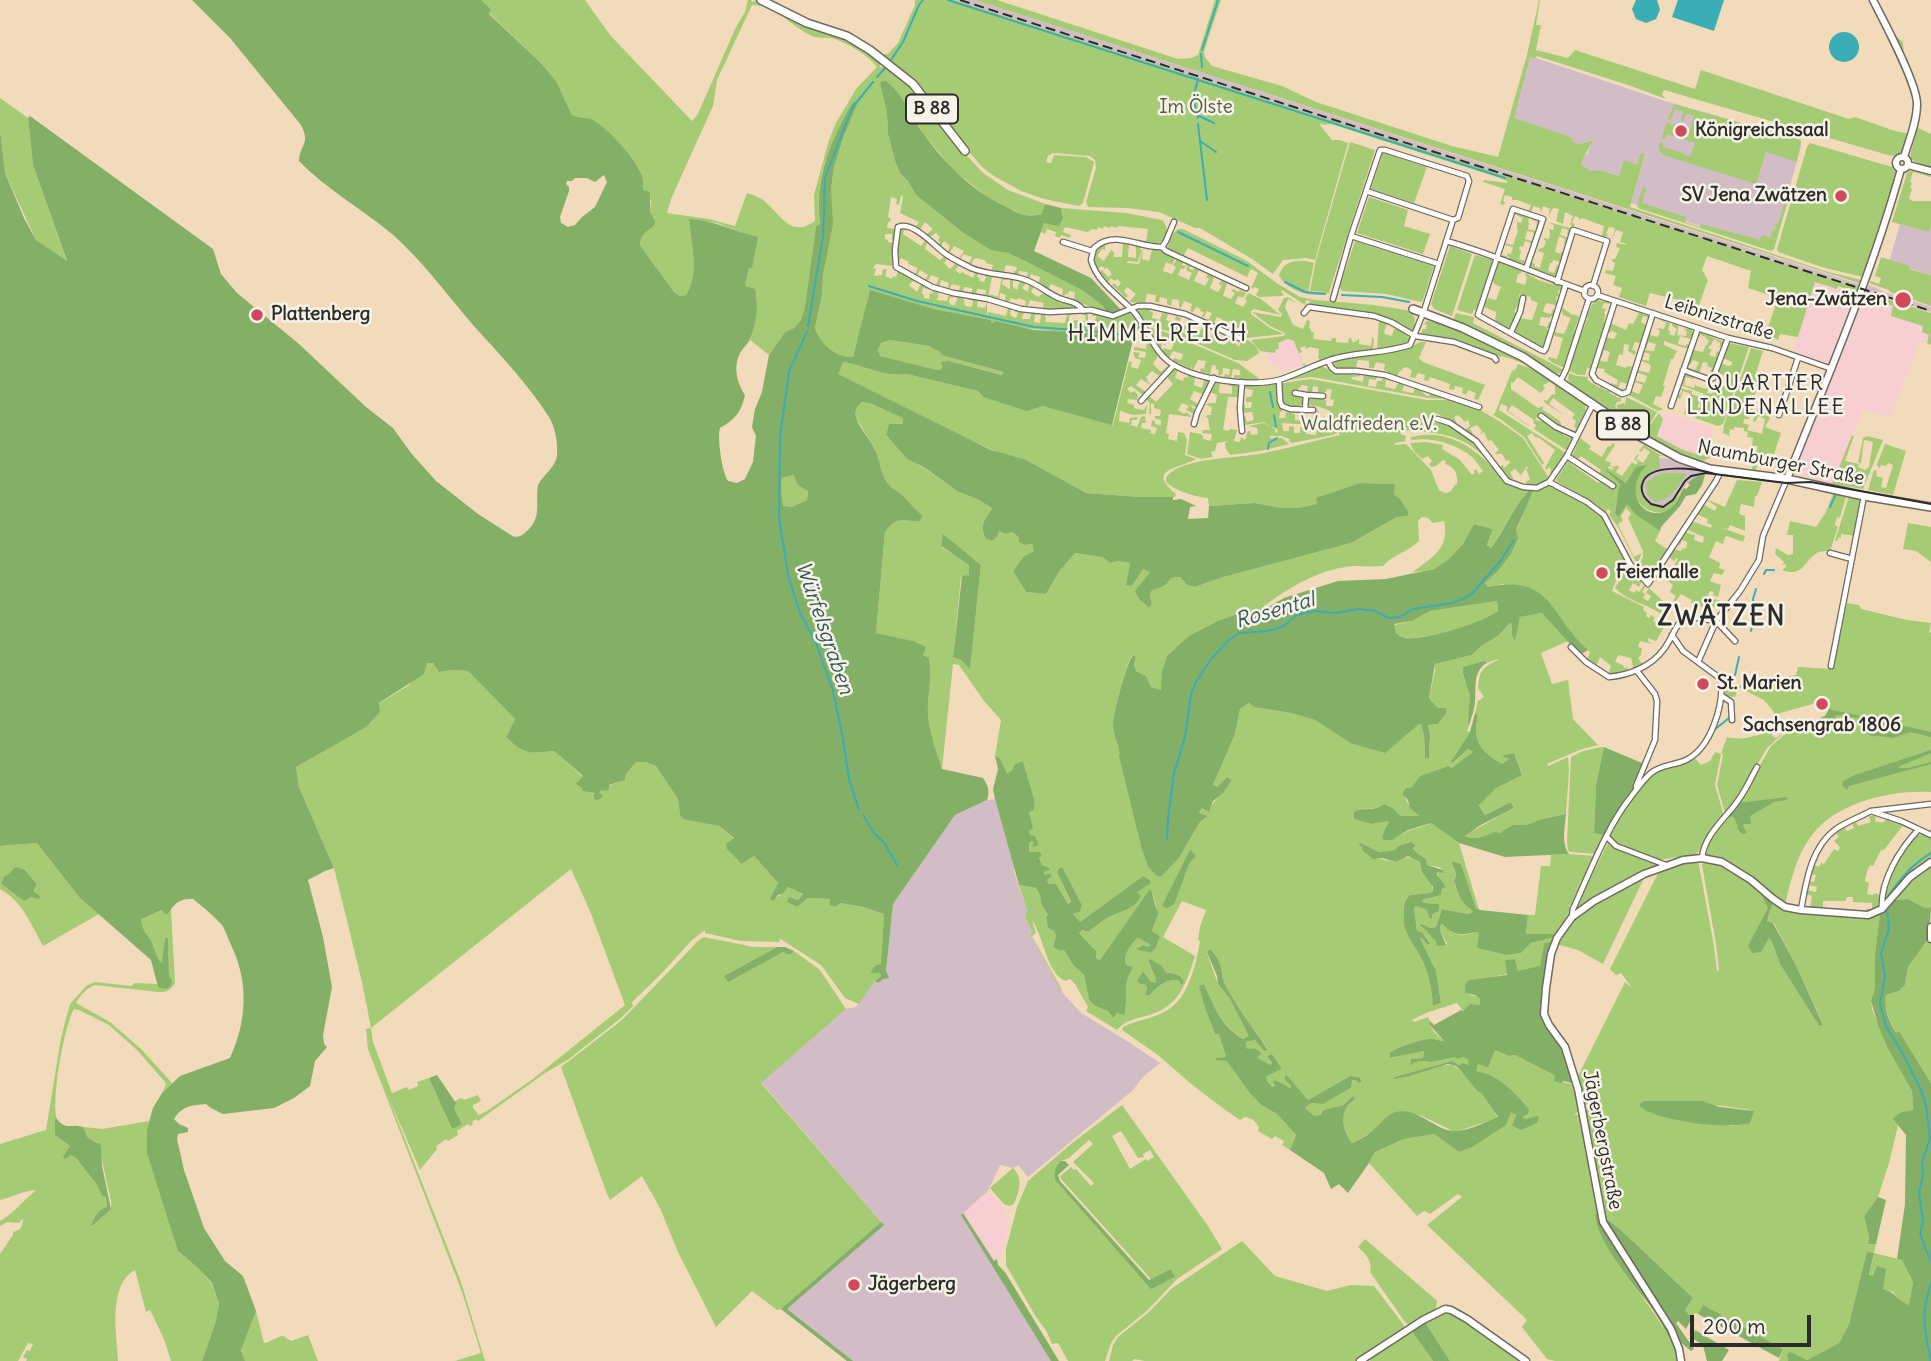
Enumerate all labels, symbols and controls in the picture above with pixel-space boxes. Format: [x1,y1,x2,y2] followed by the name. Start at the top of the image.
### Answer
[906,94,958,124] road number: B 88
[1159,97,1233,119] park label: Im Ölste
[1695,120,1829,142] place label: Königreichssaal
[1673,123,1689,139] marker: Königreichssaal
[1682,185,1827,207] place label: SV Jena Zwätzen
[1833,188,1849,204] marker: SV Jena Zwätzen
[1766,289,1887,311] place label: Jena-Zwätzen
[1893,290,1913,310] marker: Jena-Zwätzen
[1662,291,1776,345] street label: Leibnizstraße
[271,304,370,326] place label: Plattenberg
[249,307,265,323] marker: Plattenberg
[1069,320,1247,348] district label: HIMMELREICH
[1688,371,1844,421] district label: QUARTIER LINDENALLEE
[1597,410,1649,440] road number: B 88
[1301,414,1437,436] park label: Waldfrieden e.V.
[1696,436,1866,490] street label: Naumburger Straße
[790,558,858,698] water label: Würfelsgraben
[1616,562,1699,584] place label: Feierhalle
[1594,565,1610,581] marker: Feierhalle
[1232,588,1318,634] water label: Rosental
[1658,602,1786,634] district label: ZWÄTZEN
[1717,673,1801,695] place label: St. Marien
[1695,676,1711,692] marker: St. Marien
[1814,696,1830,712] marker: Sachsengrab 1806
[1743,715,1901,737] place label: Sachsengrab 1806
[1577,1068,1627,1212] street label: Jägerbergstraße
[868,1274,956,1296] place label: Jägerberg
[846,1277,862,1293] marker: Jägerberg
[1693,1302,1814,1346] scale bar
[1703,1313,1766,1340] text: 200 m

